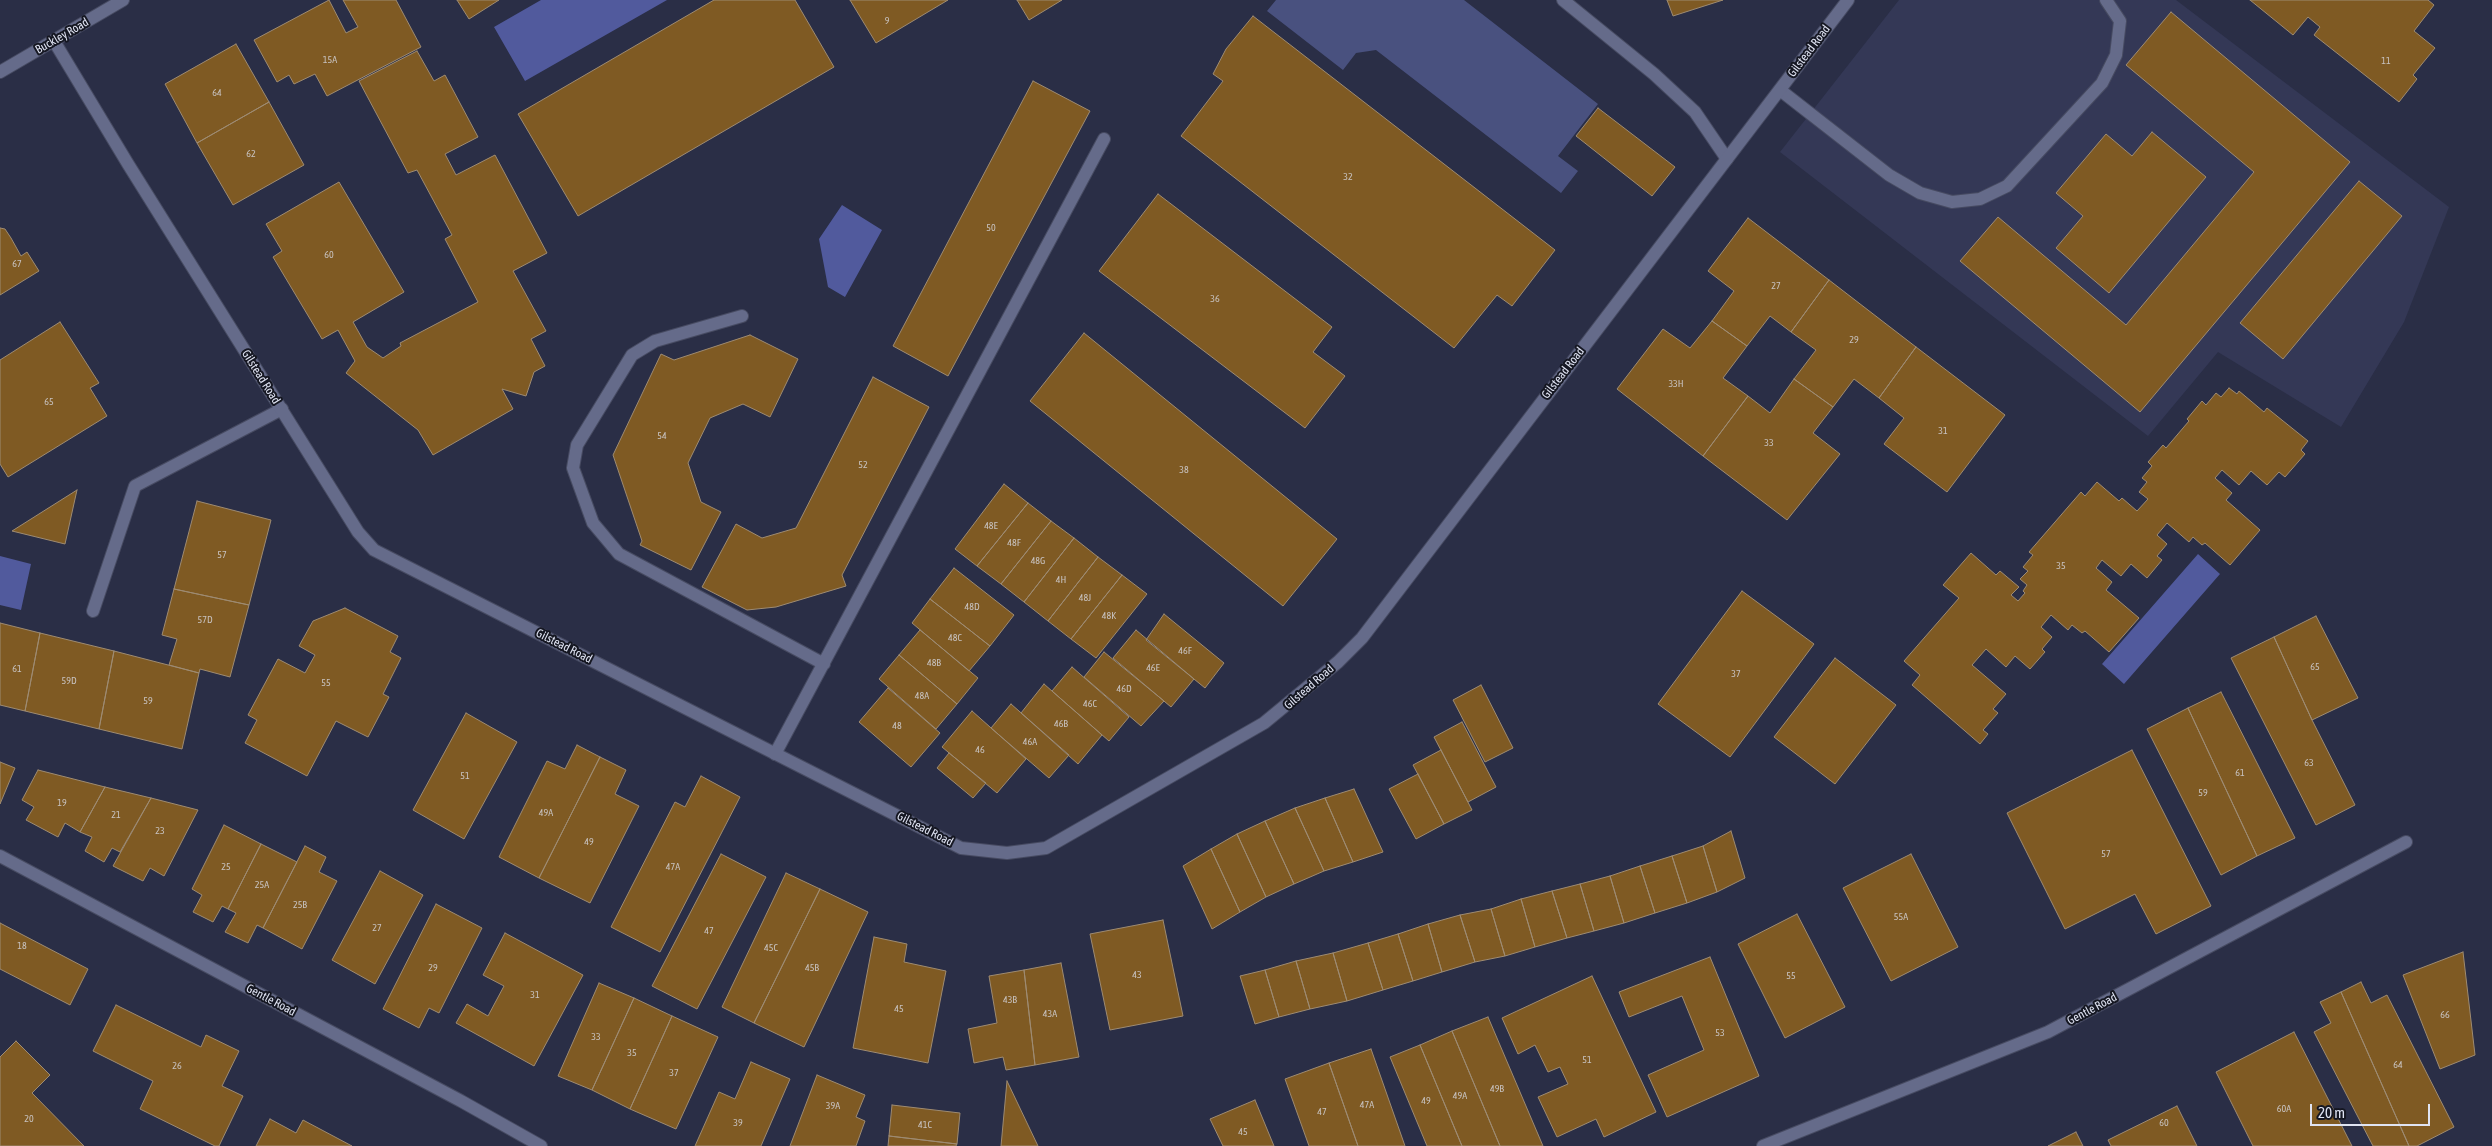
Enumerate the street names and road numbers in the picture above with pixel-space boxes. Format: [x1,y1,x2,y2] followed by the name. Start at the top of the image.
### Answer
[33,15,91,57] street label: Buckley Road
[1785,22,1833,80] street label: Gilstead Road
[1539,344,1587,402] street label: Gilstead Road
[239,347,283,407] street label: Gilstead Road
[533,626,595,666] street label: Gilstead Road
[1281,662,1337,712] street label: Gilstead Road
[894,809,956,849] street label: Gilstead Road
[244,981,298,1019] street label: Gentle Road
[2065,990,2119,1028] street label: Gentle Road

